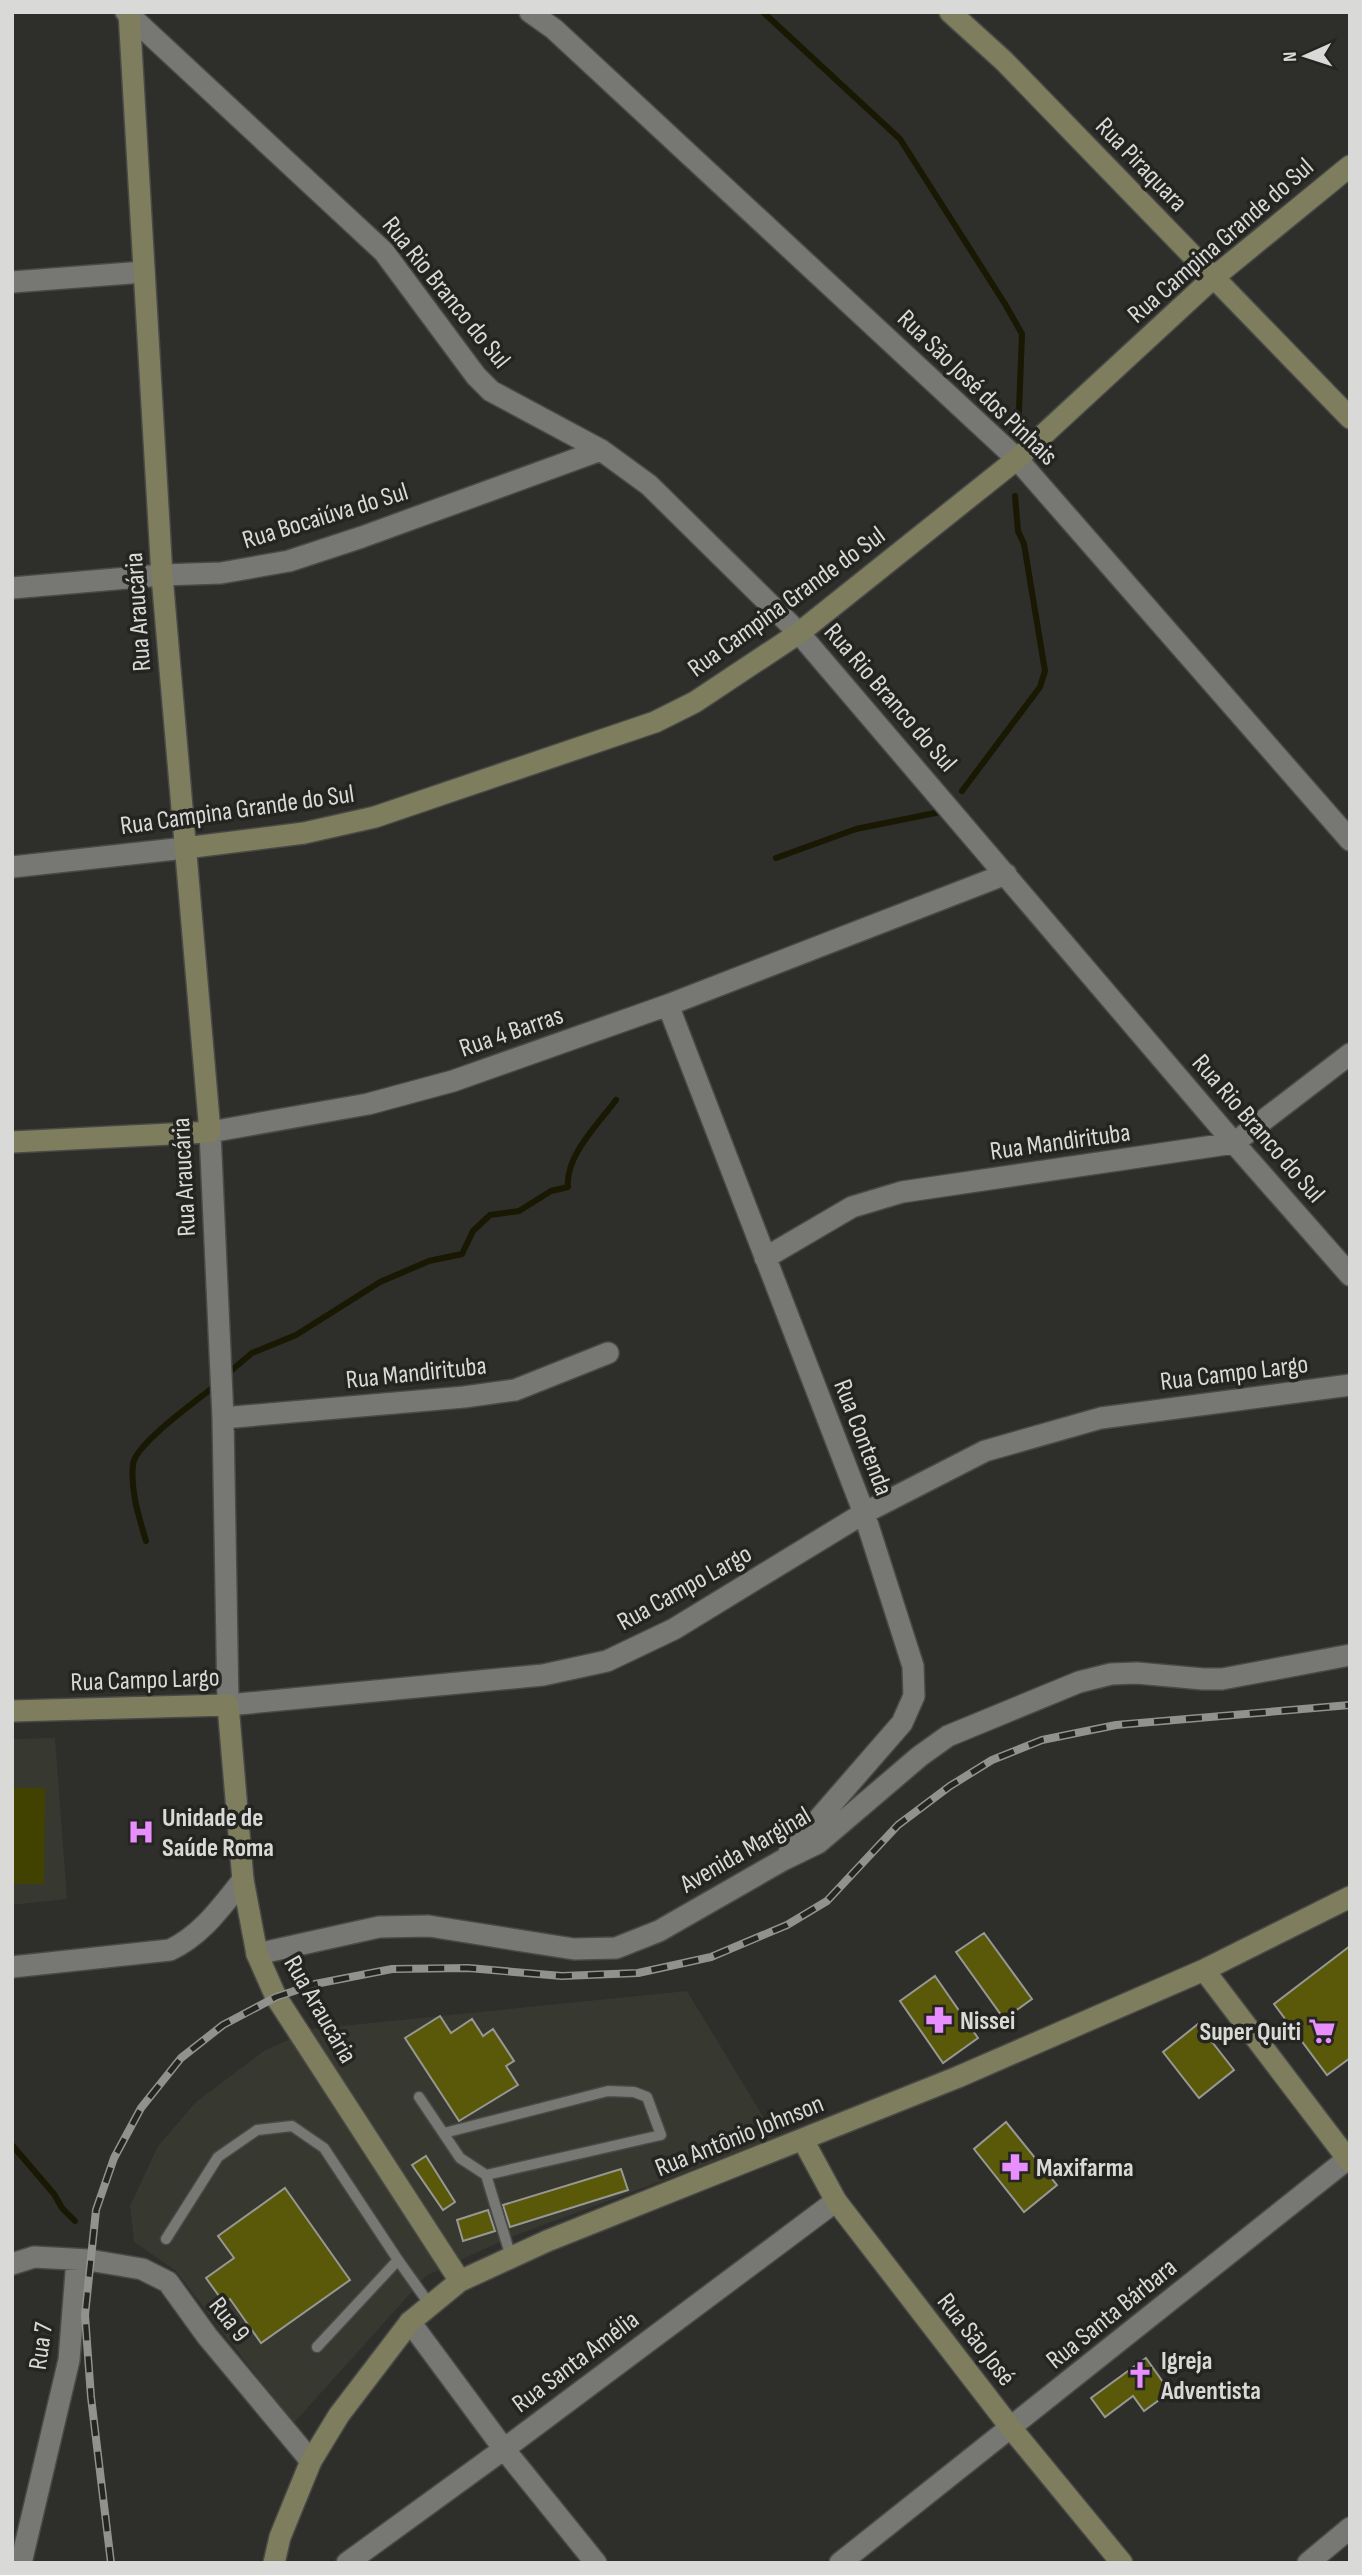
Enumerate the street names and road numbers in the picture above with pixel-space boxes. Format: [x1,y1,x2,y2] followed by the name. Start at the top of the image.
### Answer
[1089,112,1193,218] street label: Rua Piraquara
[1122,152,1320,330] street label: Rua Campina Grande do Sul
[375,211,517,375] street label: Rua Rio Branco do Sul
[890,304,1063,472] street label: Rua São José dos Pinhais
[239,477,412,556] street label: Rua Bocaiúva do Sul
[682,520,891,684] street label: Rua Campina Grande do Sul
[119,551,158,672] street label: Rua Araucária
[817,617,963,778] street label: Rua Rio Branco do Sul
[118,779,356,842] street label: Rua Campina Grande do Sul
[456,1000,567,1065] street label: Rua 4 Barras
[1185,1048,1331,1209] street label: Rua Rio Branco do Sul
[166,1117,203,1237] street label: Rua Araucária
[988,1117,1132,1168] street label: Rua Mandirituba
[1158,1349,1310,1398] street label: Rua Campo Largo
[344,1351,488,1396] street label: Rua Mandirituba
[826,1375,899,1500] street label: Rua Contenda
[612,1539,757,1638] street label: Rua Campo Largo
[70,1662,220,1699] street label: Rua Campo Largo
[674,1801,816,1901] street label: Avenida Marginal
[277,1950,363,2069] street label: Rua Araucária
[651,2088,828,2184] street label: Rua Antônio Johnson
[1041,2252,1183,2376] street label: Rua Santa Bárbara
[930,2287,1022,2392] street label: Rua São José
[202,2291,256,2349] street label: Rua 9
[507,2305,645,2420] street label: Rua Santa Amélia
[23,2320,60,2372] street label: Rua 7

